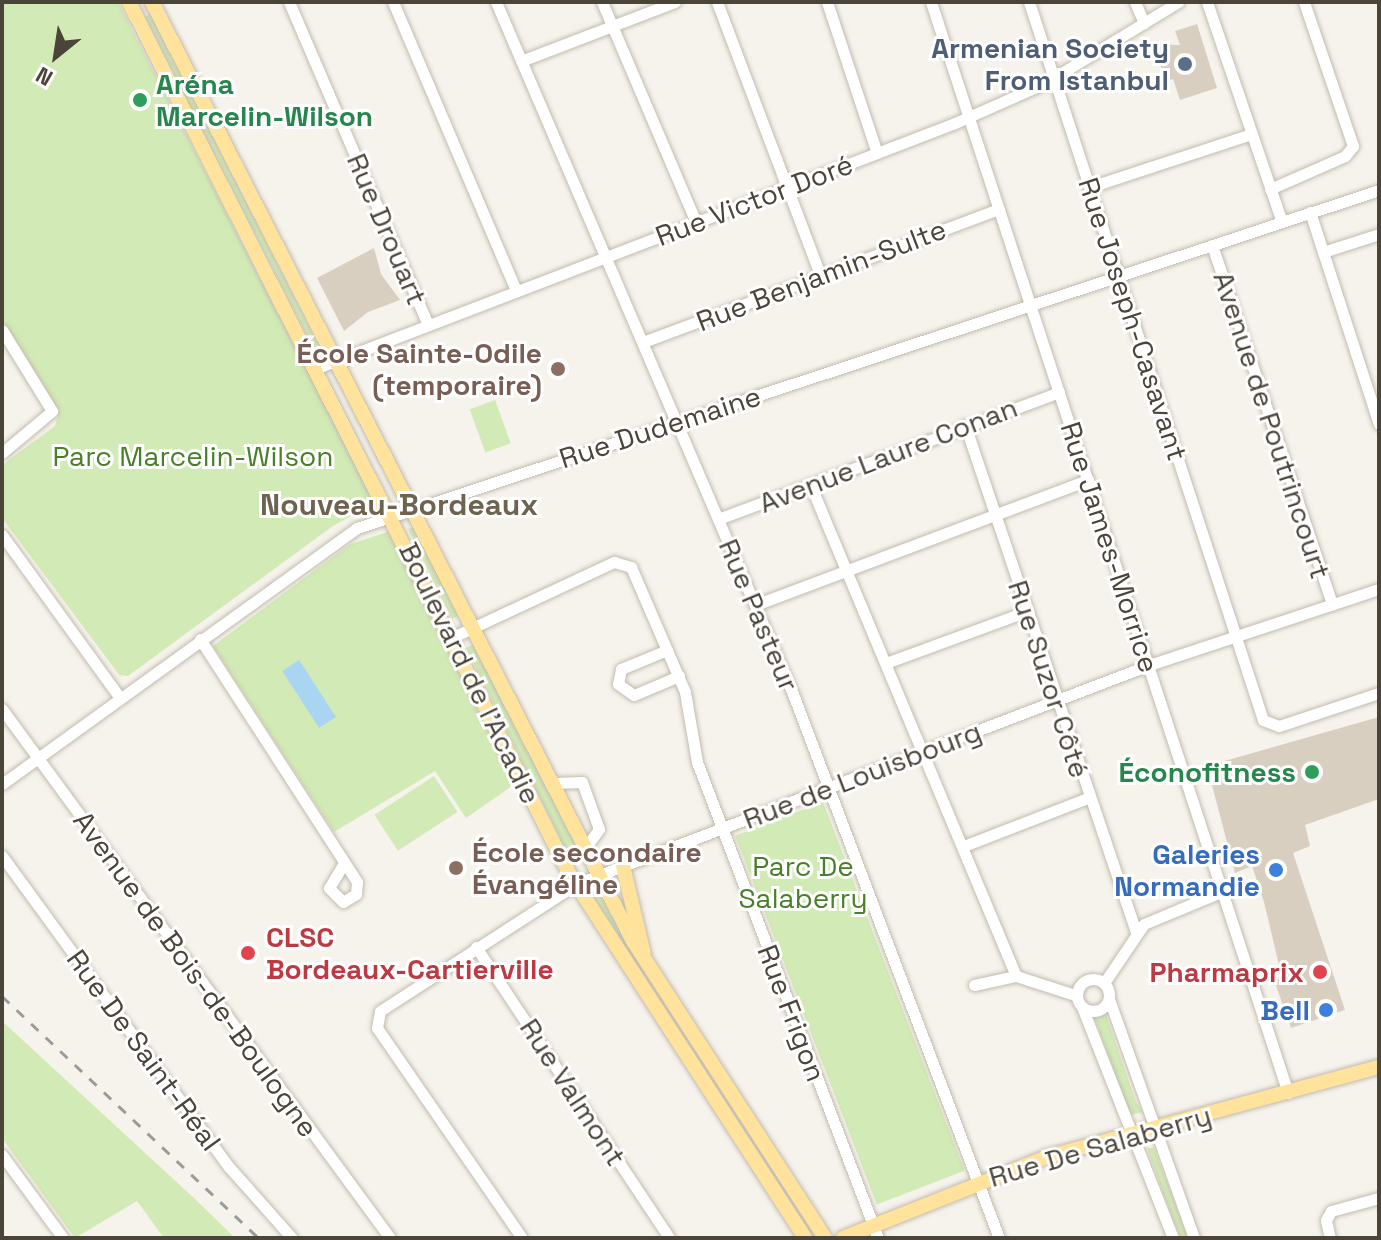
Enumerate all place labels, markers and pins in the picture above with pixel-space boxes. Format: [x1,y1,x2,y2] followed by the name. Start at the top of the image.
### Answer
[931,31,1169,97] place label: Armenian Society From Istanbul
[1176,55,1194,73] marker: Armenian Society From Istanbul
[156,67,373,133] place label: Aréna Marcelin-Wilson
[131,91,149,109] marker: Aréna Marcelin-Wilson
[296,336,542,402] place label: École Sainte-Odile (temporaire)
[549,360,567,378] marker: École Sainte-Odile (temporaire)
[1119,755,1296,789] place label: Éconofitness
[1303,763,1321,781] marker: Éconofitness
[472,835,702,901] place label: École secondaire Évangéline
[1114,837,1260,903] place label: Galeries Normandie
[447,859,465,877] marker: École secondaire Évangéline
[1267,861,1285,879] marker: Galeries Normandie
[266,920,554,986] place label: CLSC Bordeaux-Cartierville
[237,942,259,964] marker: CLSC Bordeaux-Cartierville
[1149,955,1304,989] place label: Pharmaprix
[1311,963,1329,981] marker: Pharmaprix
[1260,993,1310,1027] place label: Bell
[1317,1001,1335,1019] marker: Bell

